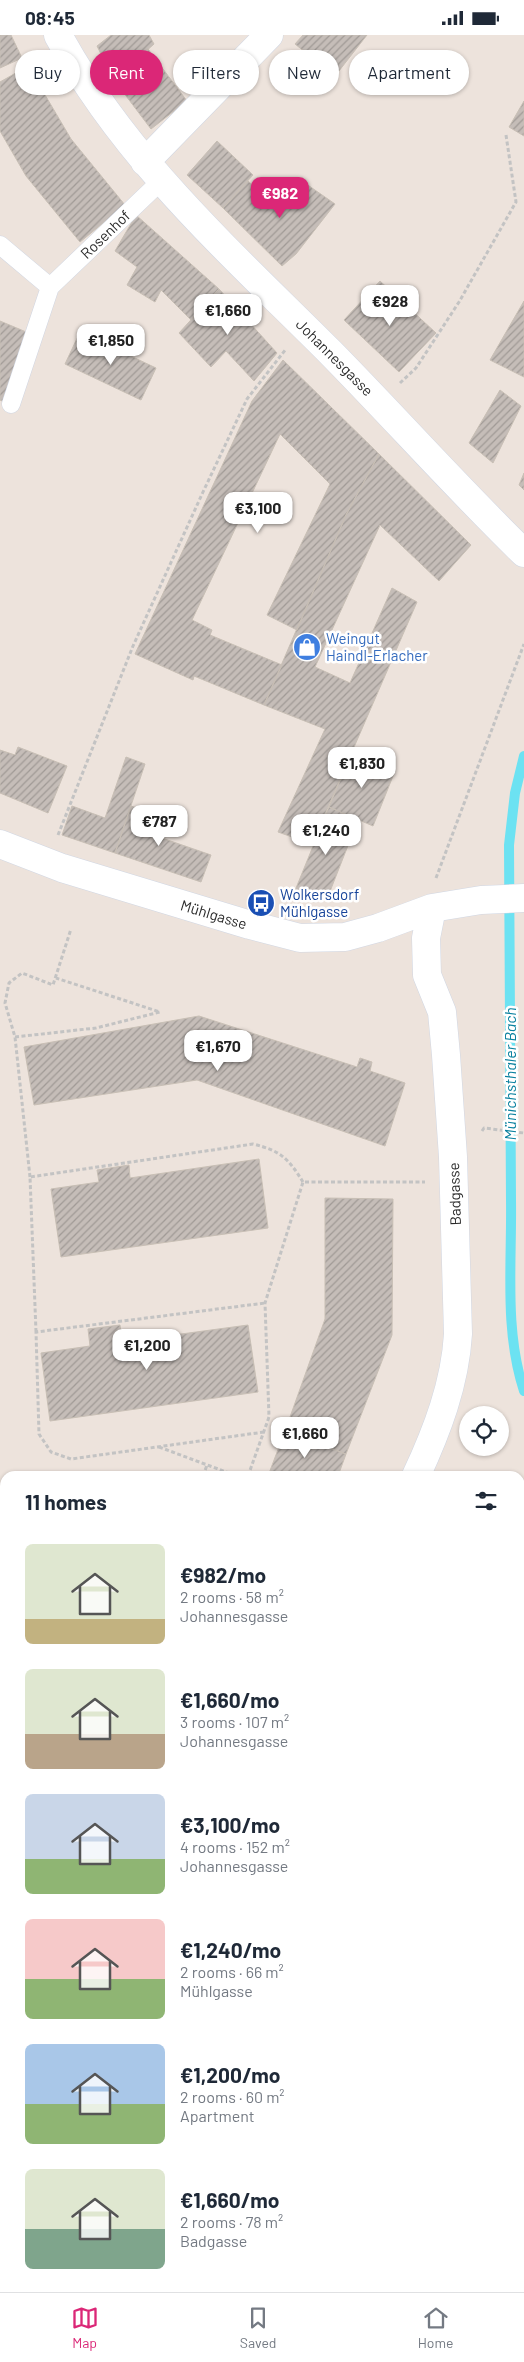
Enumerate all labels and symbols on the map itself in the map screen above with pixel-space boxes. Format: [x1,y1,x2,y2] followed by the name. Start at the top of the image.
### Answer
[250,177,310,219] pin: €982
[76,206,134,262] street label: Rosenhof
[360,285,420,327] pin: €928
[187,293,269,336] pin: €1,660
[293,315,377,399] street label: Johannesgasse
[70,323,152,366] pin: €1,850
[217,491,299,534] pin: €3,100
[326,629,428,664] place label: Weingut Haindl-Erlacher
[292,632,322,662] shop icon: Weingut Haindl-Erlacher
[321,747,403,789] pin: €1,830
[129,805,189,847] pin: €787
[285,813,367,856] pin: €1,240
[280,885,359,920] place label: Wolkersdorf Mühlgasse
[246,888,276,918] bus stop icon: Wolkersdorf Mühlgasse
[179,895,249,933] street label: Mühlgasse
[500,1007,519,1141] water label: Münichsthaler Bach
[177,1029,259,1072] pin: €1,670
[444,1162,464,1226] street label: Badgasse
[106,1329,188,1371] pin: €1,200
[264,1417,346,1459] pin: €1,660

